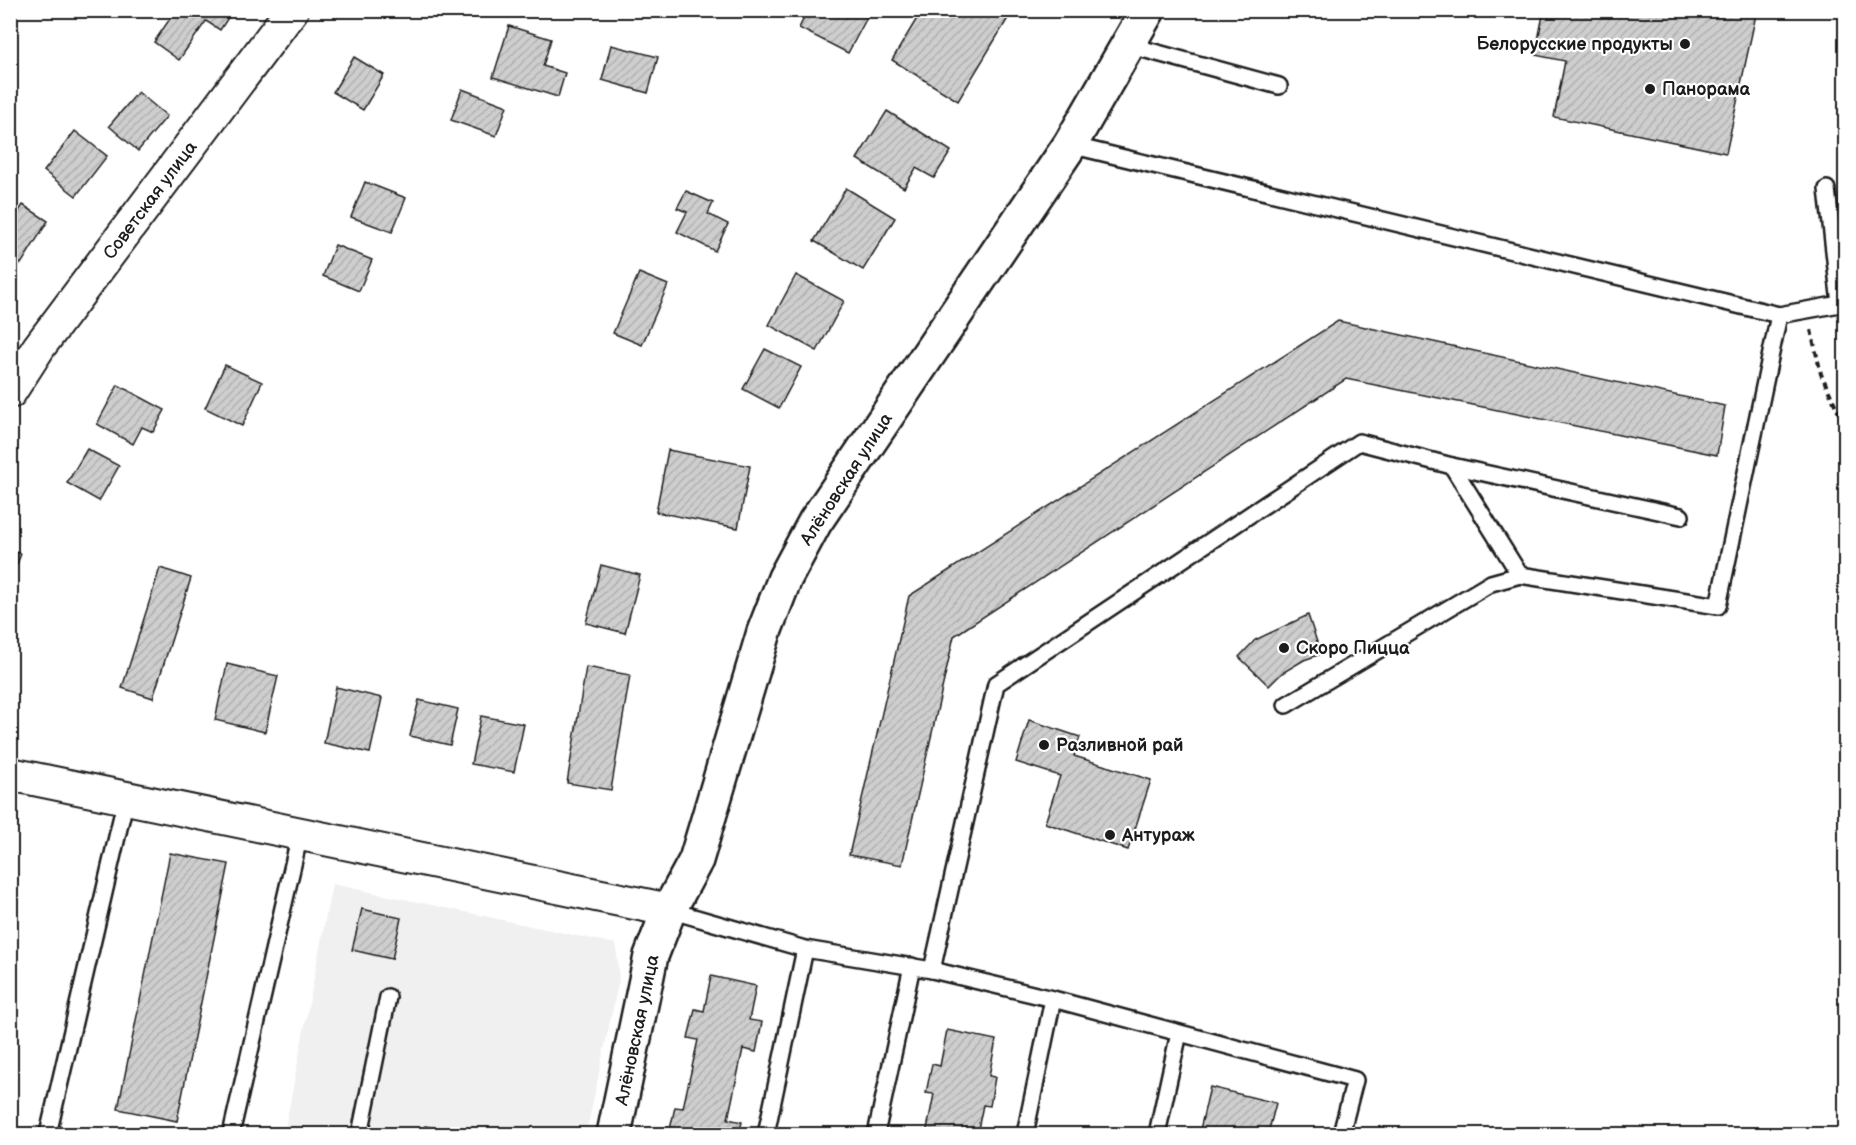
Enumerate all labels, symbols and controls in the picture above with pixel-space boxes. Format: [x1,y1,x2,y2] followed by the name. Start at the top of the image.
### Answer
[1477,34,1673,55] place label: Белорусские продукты
[1678,37,1692,51] marker: Белорусские продукты
[1662,79,1750,100] place label: Панорама
[1643,82,1657,96] marker: Панорама
[99,137,202,263] street label: Советская улица
[795,409,897,550] street label: Алёновская улица
[1296,638,1410,659] place label: Скоро Пицца
[1277,641,1291,655] marker: Скоро Пицца
[1056,735,1183,756] place label: Разливной рай
[1037,738,1051,752] marker: Разливной рай
[1121,825,1195,846] place label: Антураж
[1103,828,1117,842] marker: Антураж
[611,953,664,1108] street label: Алёновская улица

